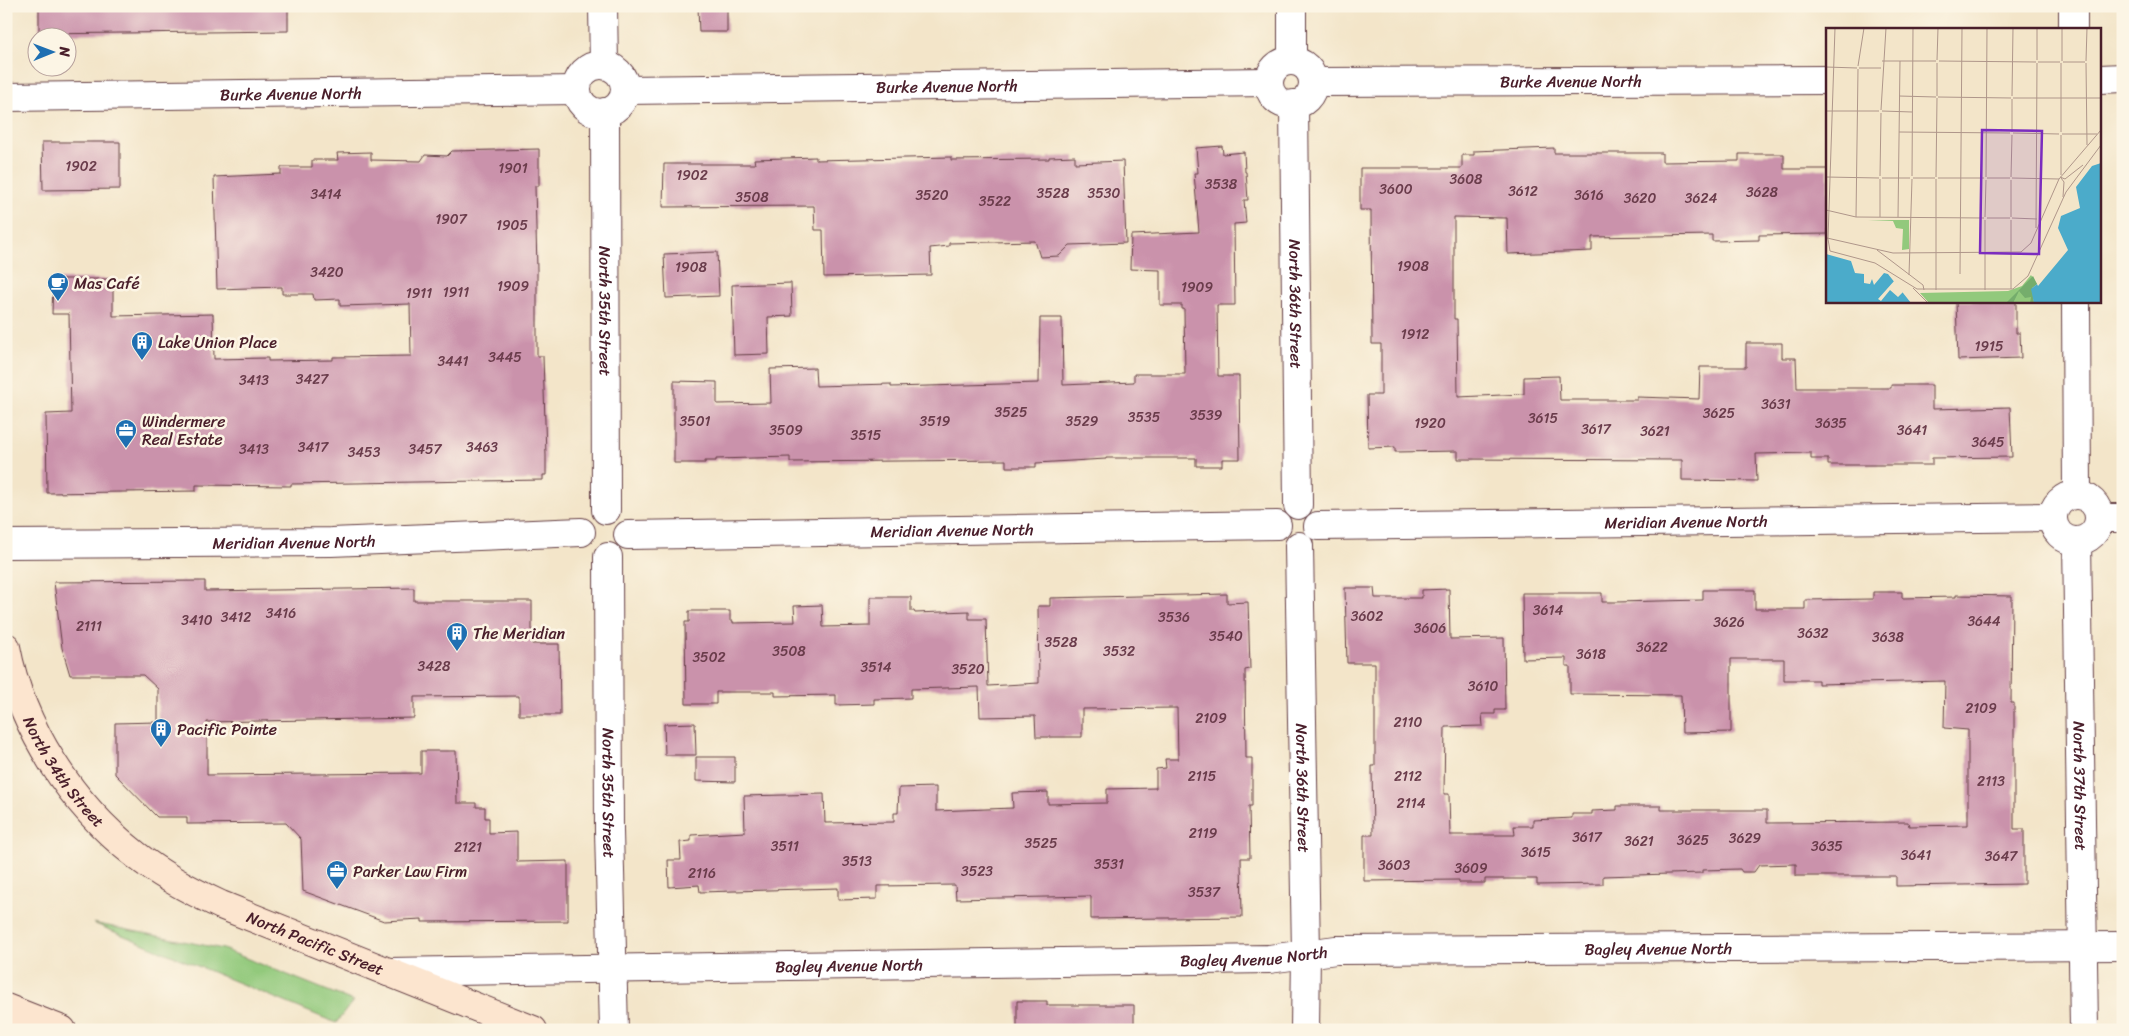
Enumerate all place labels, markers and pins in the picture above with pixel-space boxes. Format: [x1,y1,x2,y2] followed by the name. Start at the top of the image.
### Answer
[74,269,140,298] place label: Mas Café
[46,271,70,302] cafe icon: Mas Café
[158,328,277,357] place label: Lake Union Place
[130,330,154,361] building icon: Lake Union Place
[142,407,225,454] place label: Windermere Real Estate
[114,418,138,449] office icon: Windermere Real Estate
[473,619,565,648] place label: The Meridian
[445,621,469,652] building icon: The Meridian
[177,715,277,744] place label: Pacific Pointe
[149,717,173,748] building icon: Pacific Pointe
[353,857,467,886] place label: Parker Law Firm
[325,859,349,890] office icon: Parker Law Firm

